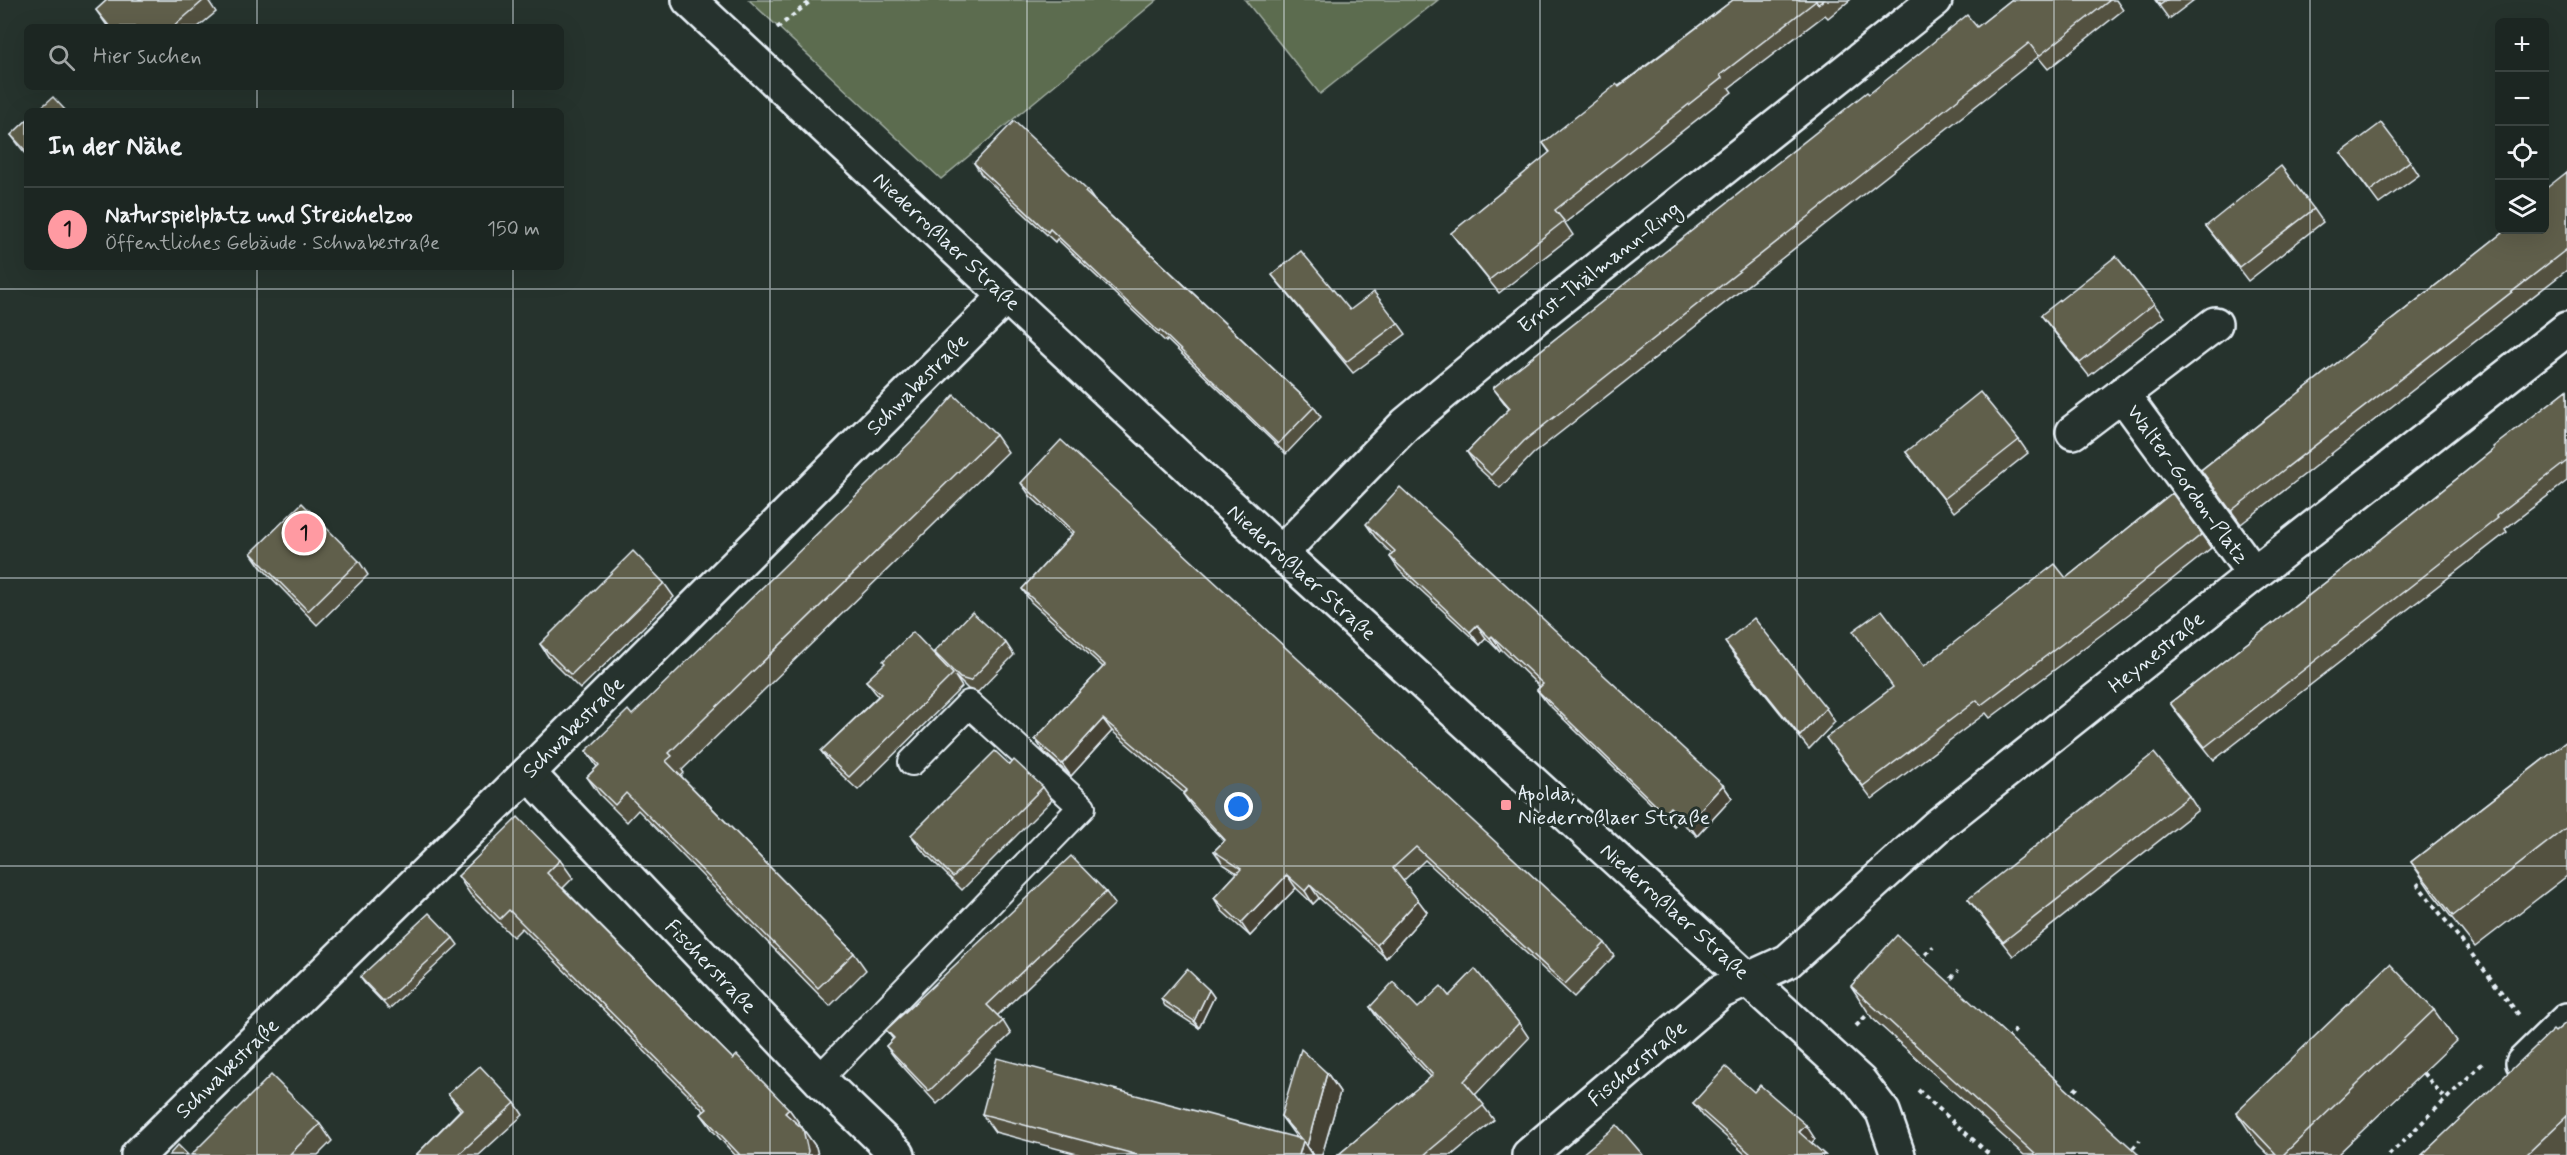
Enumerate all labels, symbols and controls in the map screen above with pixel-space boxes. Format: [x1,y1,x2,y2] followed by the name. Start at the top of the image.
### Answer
[2495,18,2549,234] map controls
[2495,18,2549,72] button: +
[24,24,564,90] search box
[45,41,78,74] icon: search
[93,43,202,71] text: Hier suchen
[2495,72,2549,126] button: −
[2495,126,2549,180] button: locate
[48,130,182,164] text: In der Nähe
[867,166,1026,317] street label: Niederroßlaer Straße
[2495,180,2549,234] button: layers
[1512,195,1687,341] street label: Ernst-Thälmann-Ring
[105,202,413,230] text: Naturspielplatz und Streichelzoo
[63,216,72,243] text: 1
[487,216,540,243] text: 150 m
[105,230,440,257] text: Öffentliches Gebäude · Schwabestraße
[860,327,975,442] street label: Schwabestraße
[2120,399,2255,570] street label: Walter-Gordon-Platz
[1221,498,1382,647] street label: Niederroßlaer Straße
[284,510,324,556] pin: 1
[2103,605,2211,700] street label: Heynestraße
[516,670,631,785] street label: Schwabestraße
[1518,780,1710,832] place label: Apolda, Niederroßlaer Straße
[1224,792,1253,821] your location
[1499,798,1513,812] marker: Apolda, Niederroßlaer Straße
[1594,837,1755,986] street label: Niederroßlaer Straße
[658,913,762,1020] street label: Fischerstraße
[170,1012,286,1125] street label: Schwabestraße
[1582,1014,1693,1113] street label: Fischerstraße

